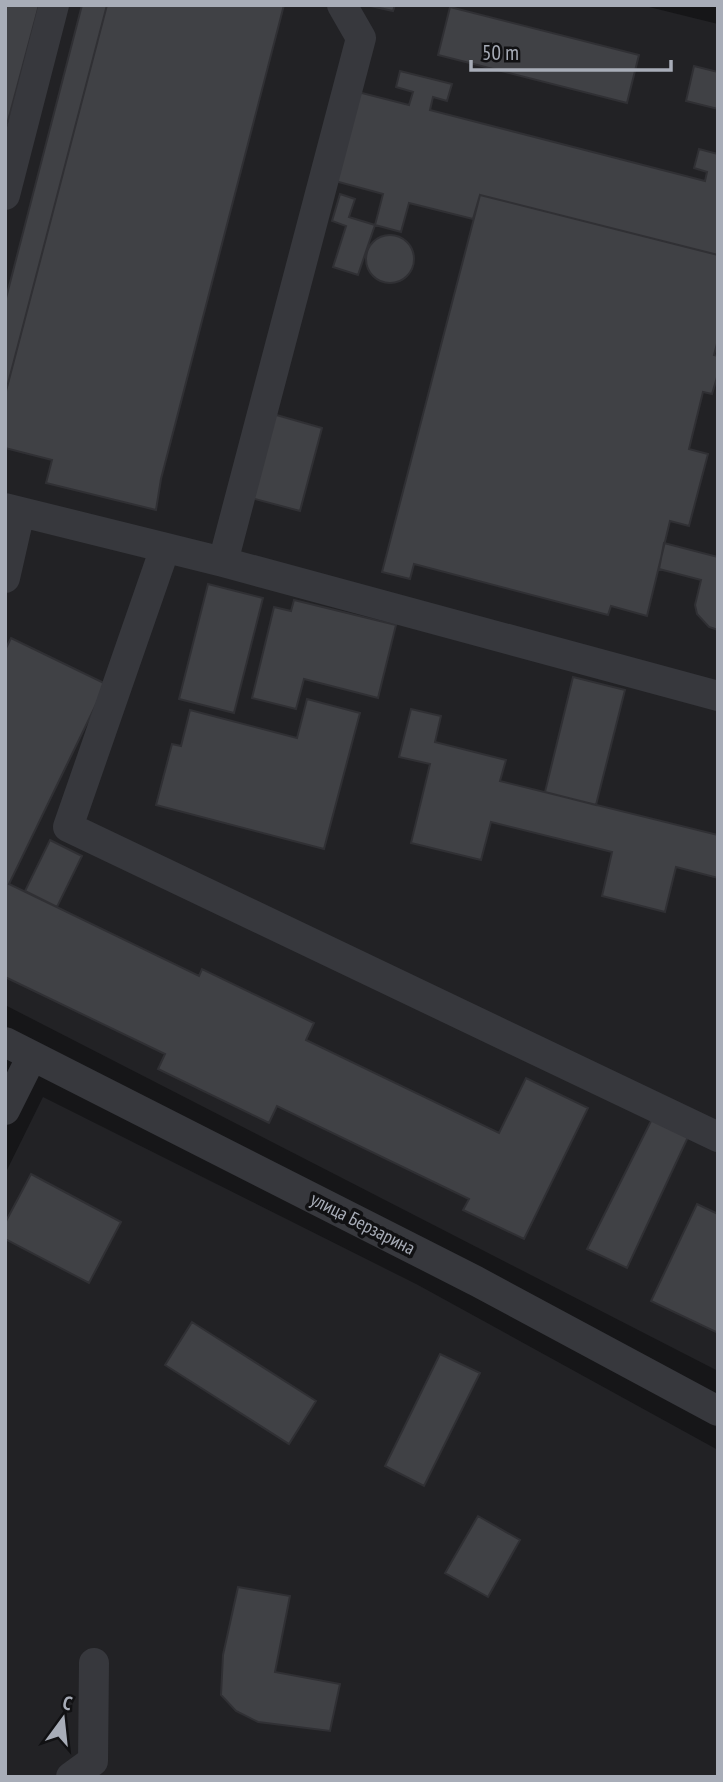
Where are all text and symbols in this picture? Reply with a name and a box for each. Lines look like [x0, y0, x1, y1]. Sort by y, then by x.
scale bar [471, 28, 670, 72]
text: 50 m [482, 39, 519, 66]
street label: улица Берзарина [307, 1186, 419, 1260]
north arrow [28, 1684, 98, 1754]
text: С [60, 1690, 75, 1715]

